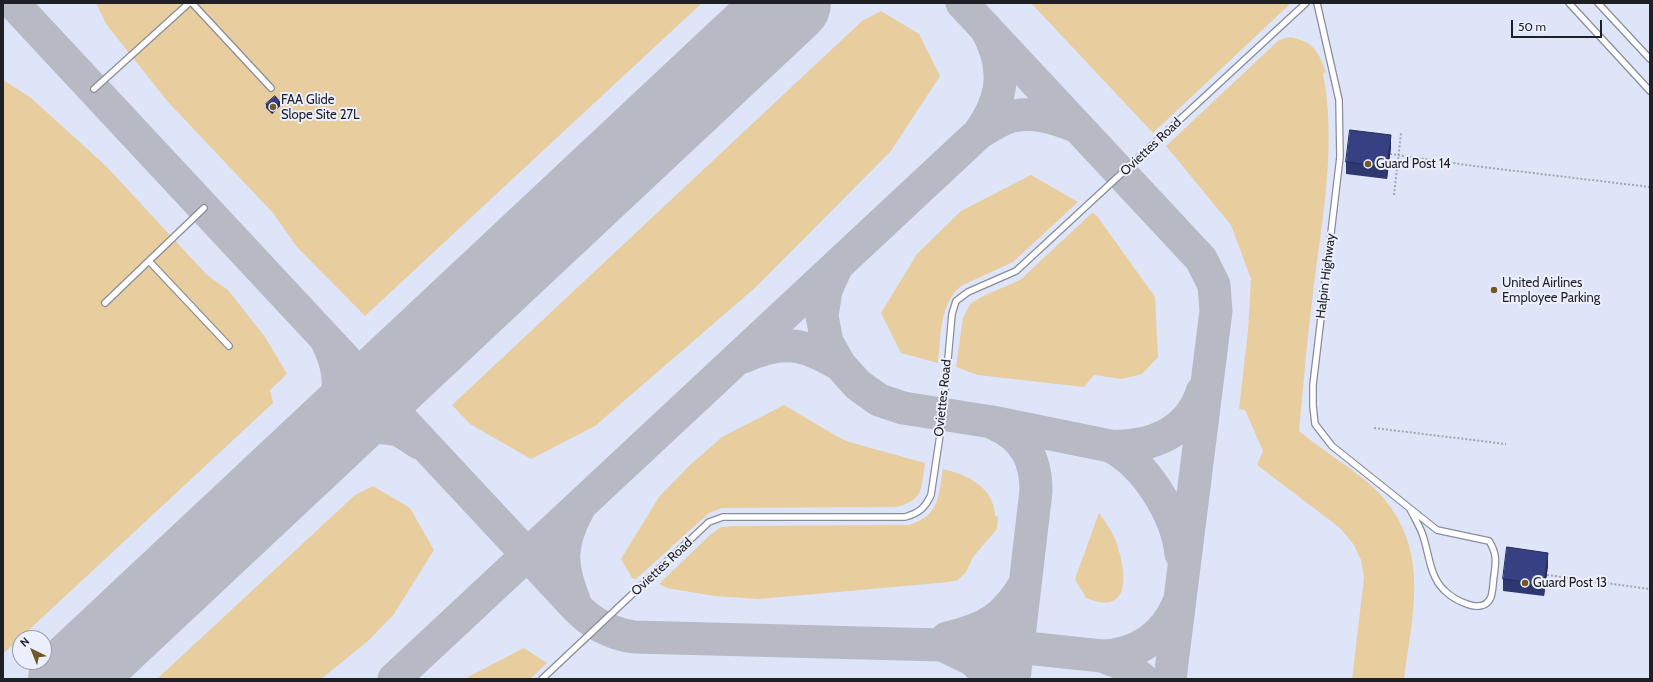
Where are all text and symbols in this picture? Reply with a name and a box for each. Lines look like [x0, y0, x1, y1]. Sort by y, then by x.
scale bar [1513, 12, 1604, 38]
text: 50 m [1518, 19, 1546, 34]
place label: FAA Glide Slope Site 27L [281, 92, 360, 123]
marker: FAA Glide Slope Site 27L [268, 102, 278, 112]
street label: Oviettes Road [1117, 115, 1185, 179]
place label: Guard Post 14 [1376, 156, 1451, 172]
marker: Guard Post 14 [1363, 159, 1373, 169]
street label: Halpin Highway [1313, 233, 1339, 319]
place label: United Airlines Employee Parking [1502, 275, 1600, 306]
marker: United Airlines Employee Parking [1489, 285, 1499, 295]
street label: Oviettes Road [931, 359, 955, 437]
street label: Oviettes Road [628, 535, 696, 599]
place label: Guard Post 13 [1533, 575, 1607, 591]
marker: Guard Post 13 [1520, 578, 1530, 588]
north arrow [12, 630, 52, 670]
text: N [17, 634, 32, 650]

